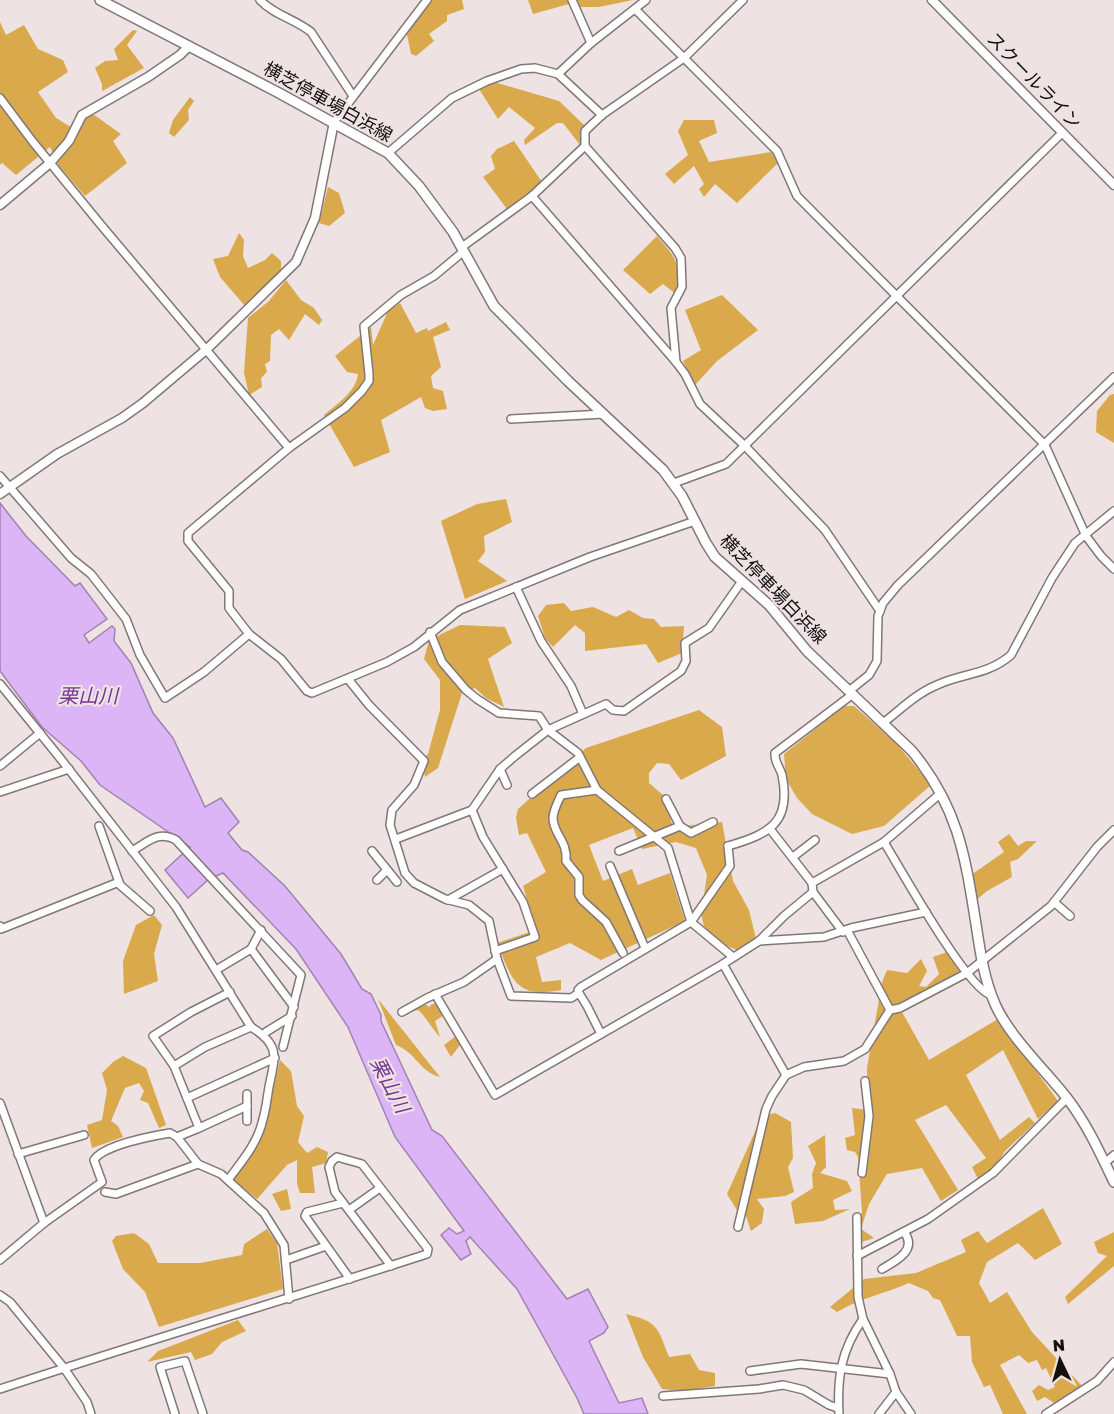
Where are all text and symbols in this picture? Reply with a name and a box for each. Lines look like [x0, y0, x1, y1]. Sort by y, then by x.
street label: スクールライン [983, 27, 1086, 133]
street label: 横芝停車場白浜線 [260, 57, 397, 146]
street label: 横芝停車場白浜線 [716, 529, 832, 648]
water label: 栗山川 [58, 683, 120, 707]
water label: 栗山川 [366, 1052, 417, 1118]
north arrow [1030, 1330, 1090, 1390]
text: N [1052, 1335, 1066, 1356]

